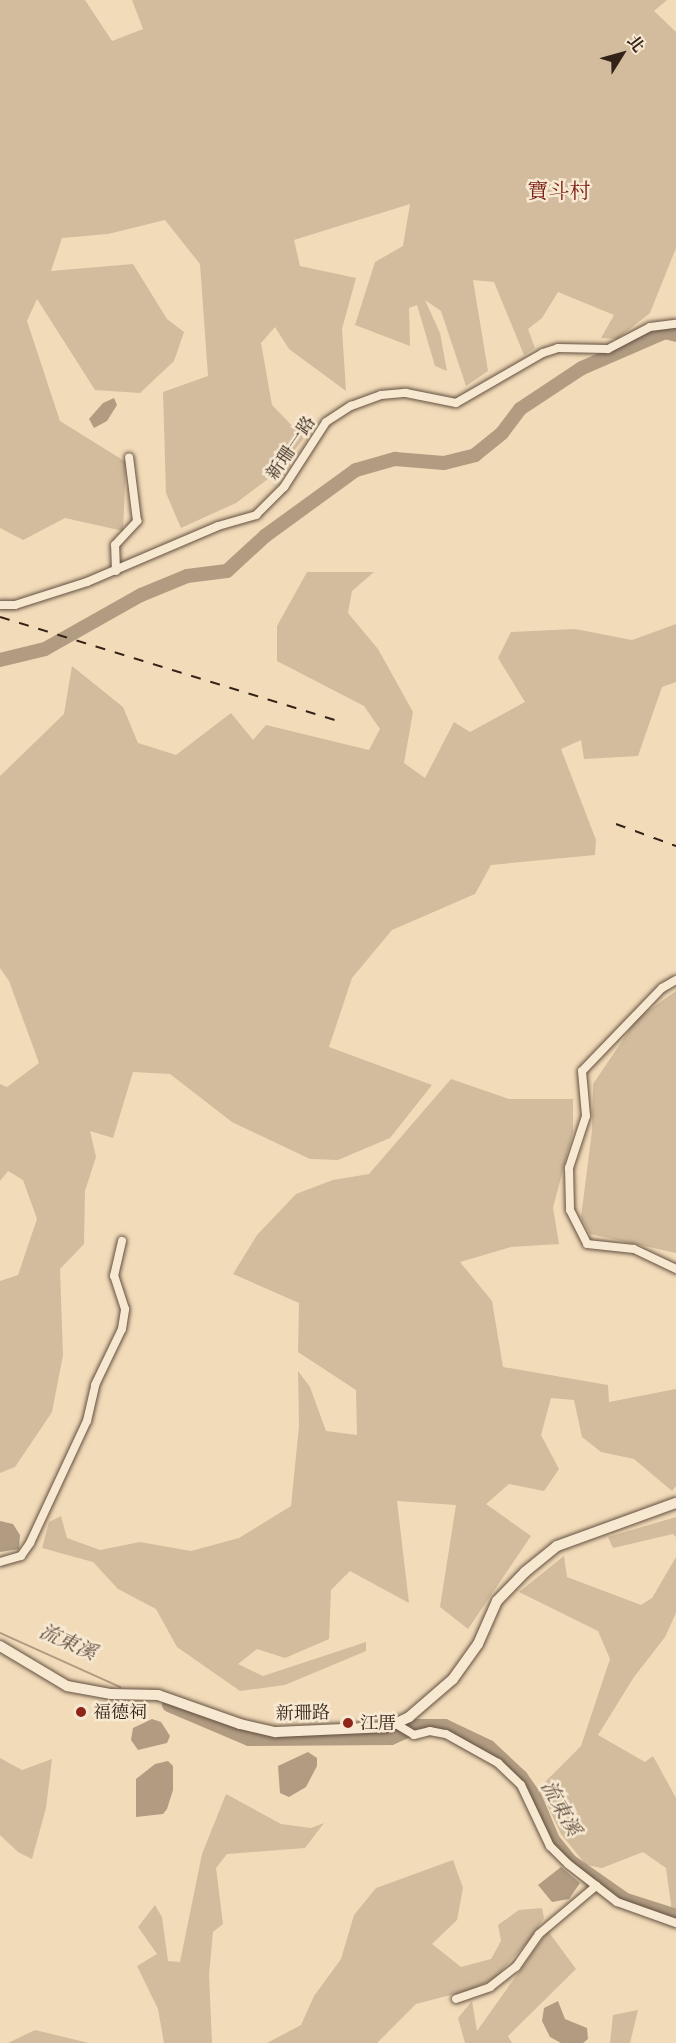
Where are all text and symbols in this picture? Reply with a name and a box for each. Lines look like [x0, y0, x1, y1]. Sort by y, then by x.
north arrow [592, 24, 652, 84]
text: 北 [624, 31, 649, 56]
district label: 寶斗村 [528, 178, 590, 204]
street label: 新珊一路 [262, 412, 320, 484]
water label: 流東溪 [36, 1619, 100, 1665]
place label: 福德祠 [93, 1701, 147, 1723]
street label: 新珊路 [276, 1702, 330, 1724]
marker: 福德祠 [74, 1705, 88, 1719]
place label: 江厝 [360, 1712, 396, 1734]
marker: 江厝 [341, 1716, 355, 1730]
water label: 流東溪 [536, 1776, 586, 1840]

